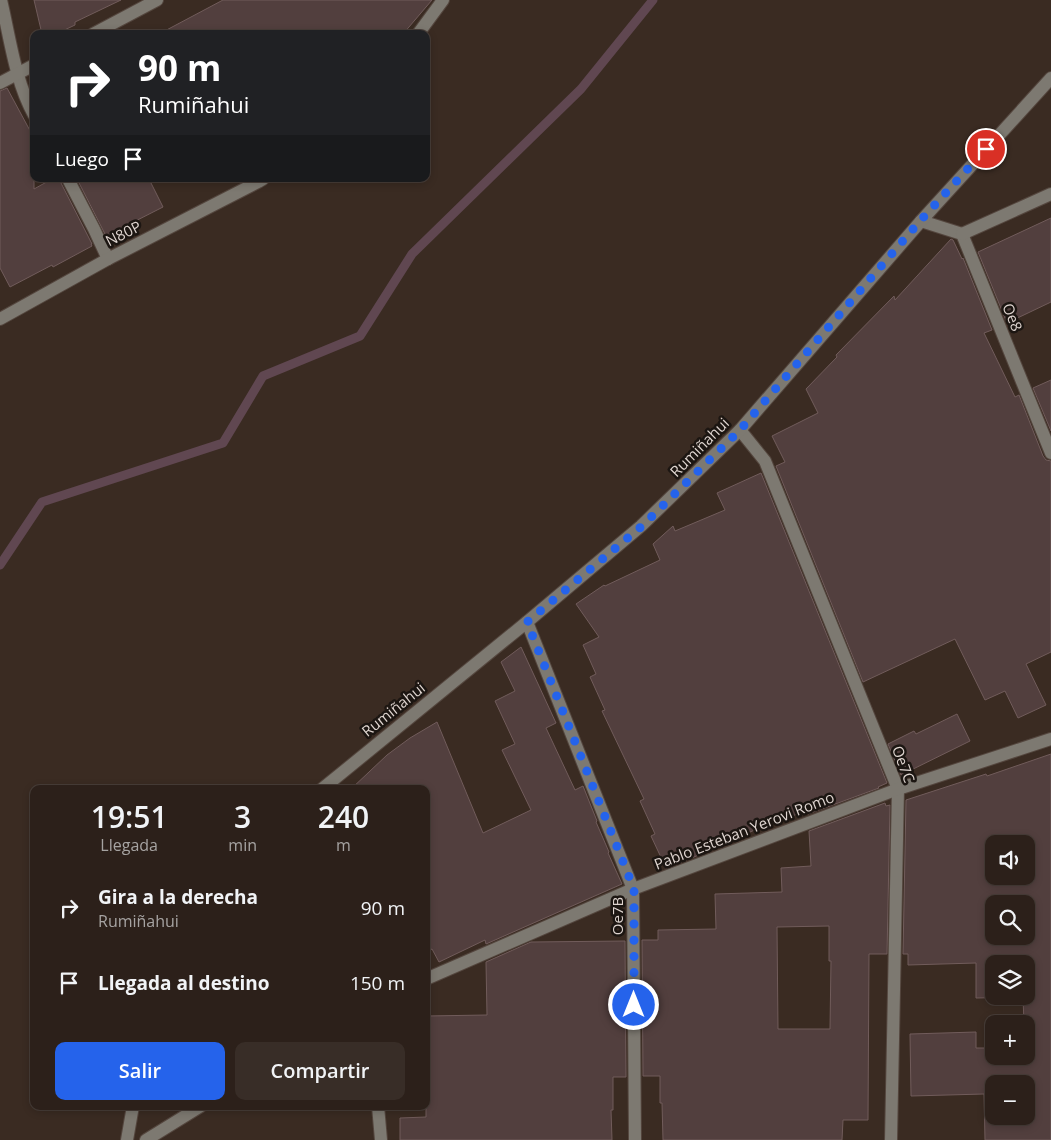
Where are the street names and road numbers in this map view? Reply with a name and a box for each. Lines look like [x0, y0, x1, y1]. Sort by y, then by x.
street label: N80P [102, 216, 144, 250]
street label: Oe8 [998, 300, 1028, 334]
street label: Rumiñahui [665, 413, 733, 481]
street label: Rumiñahui [357, 677, 429, 741]
street label: Oe7C [888, 743, 920, 785]
street label: Pablo Esteban Yerovi Romo [651, 786, 837, 874]
street label: Oe7B [607, 897, 627, 935]

